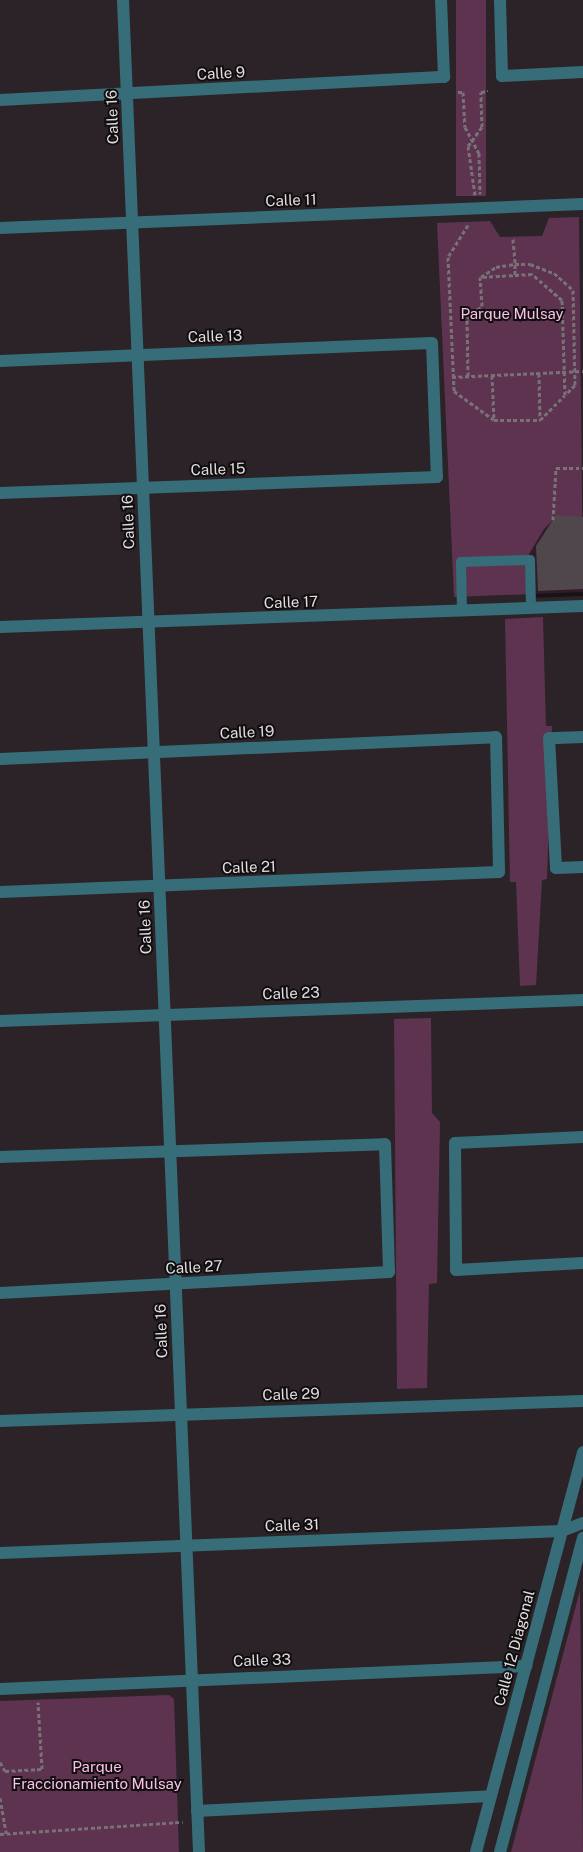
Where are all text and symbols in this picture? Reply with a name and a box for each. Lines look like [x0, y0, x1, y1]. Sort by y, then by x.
street label: Calle 9 [196, 63, 246, 83]
street label: Calle 16 [102, 89, 122, 145]
street label: Calle 11 [265, 190, 317, 210]
park label: Parque Mulsay [460, 305, 564, 323]
street label: Calle 13 [187, 326, 243, 346]
street label: Calle 15 [190, 459, 246, 479]
street label: Calle 16 [118, 494, 138, 550]
street label: Calle 17 [264, 592, 318, 612]
street label: Calle 19 [219, 722, 275, 742]
street label: Calle 21 [222, 857, 276, 877]
street label: Calle 16 [135, 899, 155, 955]
street label: Calle 23 [262, 983, 320, 1003]
street label: Calle 27 [165, 1257, 223, 1277]
street label: Calle 16 [151, 1303, 171, 1359]
street label: Calle 29 [262, 1384, 320, 1404]
street label: Calle 31 [264, 1515, 320, 1535]
street label: Calle 12 Diagonal [490, 1588, 538, 1708]
street label: Calle 33 [233, 1650, 291, 1670]
park label: Parque Fraccionamiento Mulsay [12, 1757, 182, 1792]

